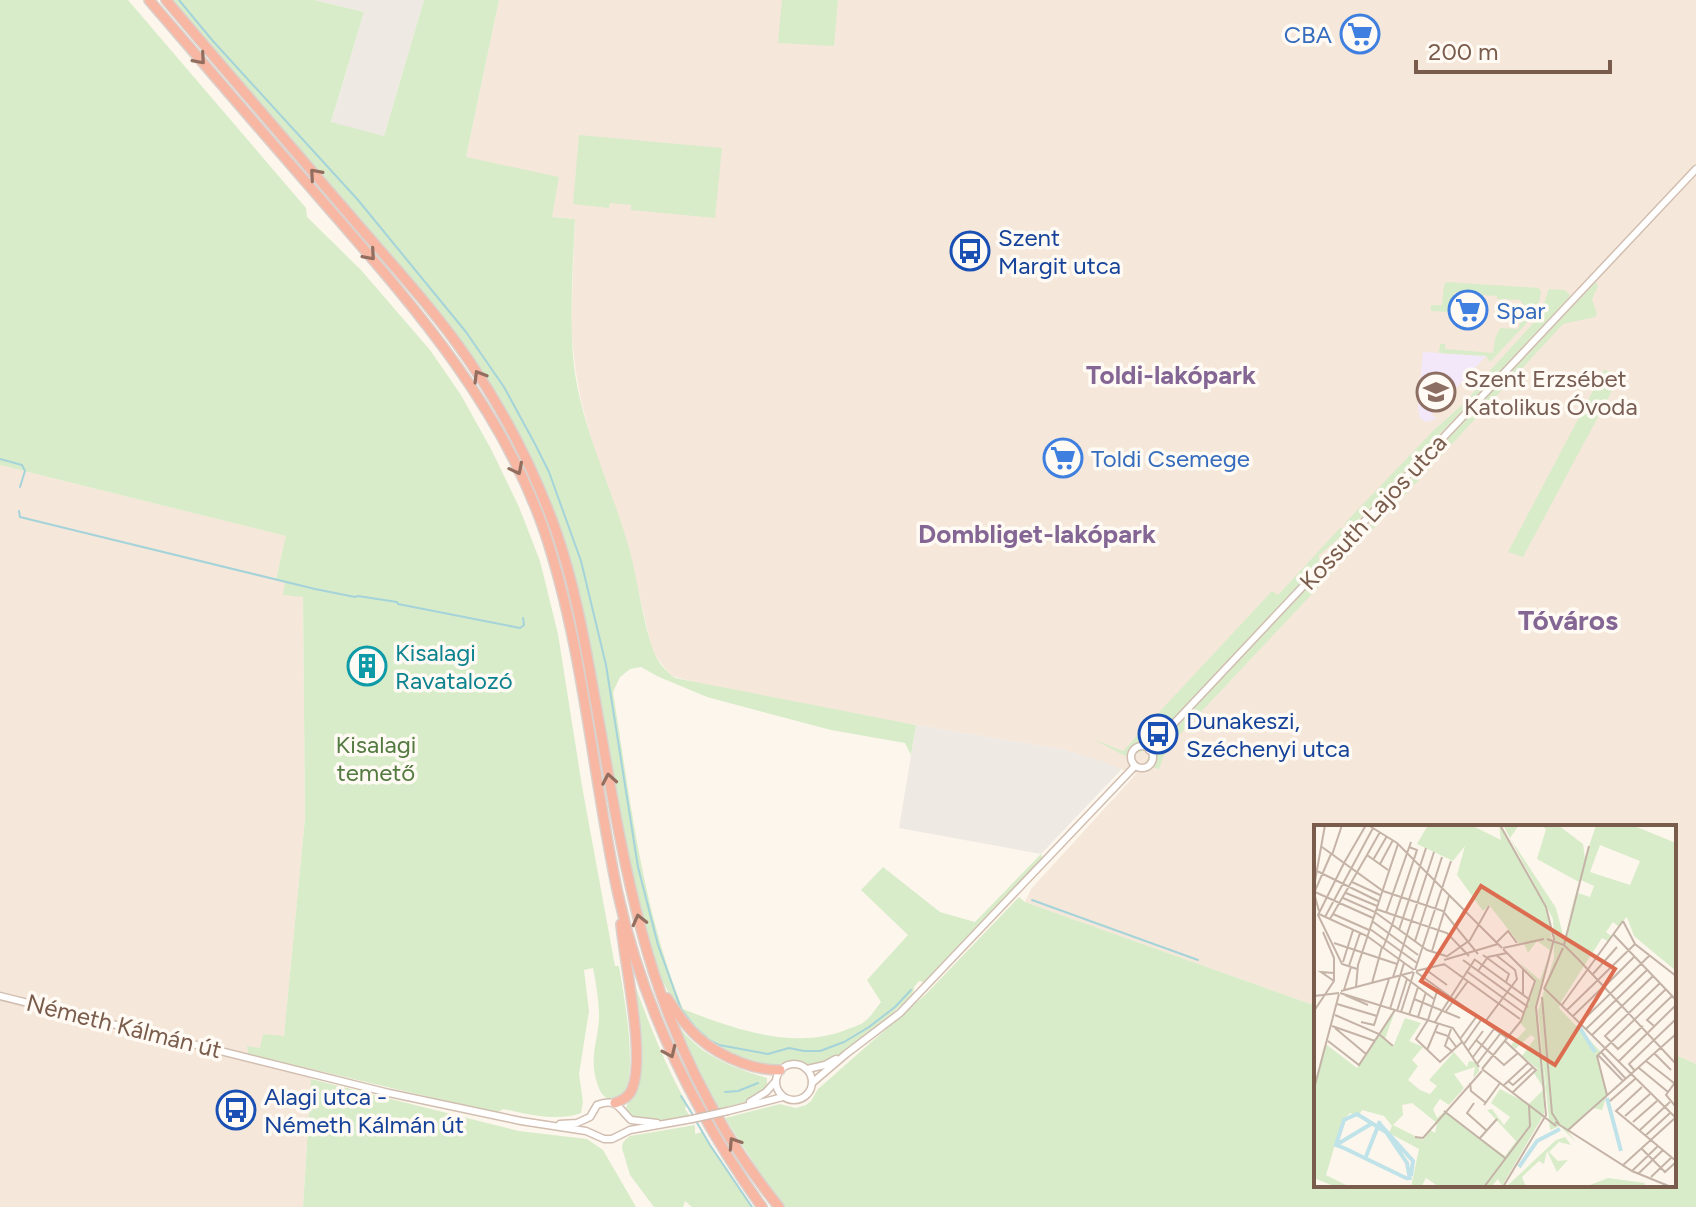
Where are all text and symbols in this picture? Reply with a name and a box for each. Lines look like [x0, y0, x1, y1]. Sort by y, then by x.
supermarket icon: CBA [1339, 13, 1381, 55]
place label: CBA [1284, 20, 1333, 49]
scale bar [1416, 24, 1610, 74]
text: 200 m [1428, 37, 1499, 66]
one-way arrow [190, 50, 205, 65]
one-way arrow [310, 169, 325, 184]
place label: Szent Margit utca [998, 223, 1121, 280]
bus stop icon: Szent Margit utca [949, 230, 991, 272]
one-way arrow [361, 246, 375, 261]
supermarket icon: Spar [1447, 289, 1489, 331]
place label: Spar [1496, 296, 1545, 325]
district label: Toldi-lakópark [1086, 359, 1256, 391]
place label: Szent Erzsébet Katolikus Óvoda [1464, 364, 1638, 421]
one-way arrow [473, 370, 489, 385]
school or university icon: Szent Erzsébet Katolikus Óvoda [1415, 371, 1457, 413]
street label: Kossuth Lajos utca [1293, 428, 1453, 596]
supermarket icon: Toldi Csemege [1042, 437, 1084, 479]
place label: Toldi Csemege [1091, 444, 1250, 473]
one-way arrow [508, 460, 523, 475]
district label: Dombliget-lakópark [918, 518, 1156, 550]
district label: Tóváros [1518, 603, 1618, 637]
place label: Kisalagi Ravatalozó [395, 638, 513, 695]
building icon: Kisalagi Ravatalozó [346, 645, 388, 687]
place label: Dunakeszi, Széchenyi utca [1186, 706, 1350, 763]
bus stop icon: Dunakeszi, Széchenyi utca [1137, 713, 1179, 755]
park label: Kisalagi temető [336, 730, 416, 787]
one-way arrow [602, 772, 619, 786]
inset map [1314, 825, 1676, 1187]
one-way arrow [631, 914, 648, 928]
street label: Németh Kálmán út [23, 988, 225, 1064]
one-way arrow [661, 1043, 677, 1058]
place label: Alagi utca - Németh Kálmán út [264, 1082, 464, 1139]
bus stop icon: Alagi utca - Németh Kálmán út [215, 1089, 257, 1131]
one-way arrow [729, 1137, 744, 1152]

